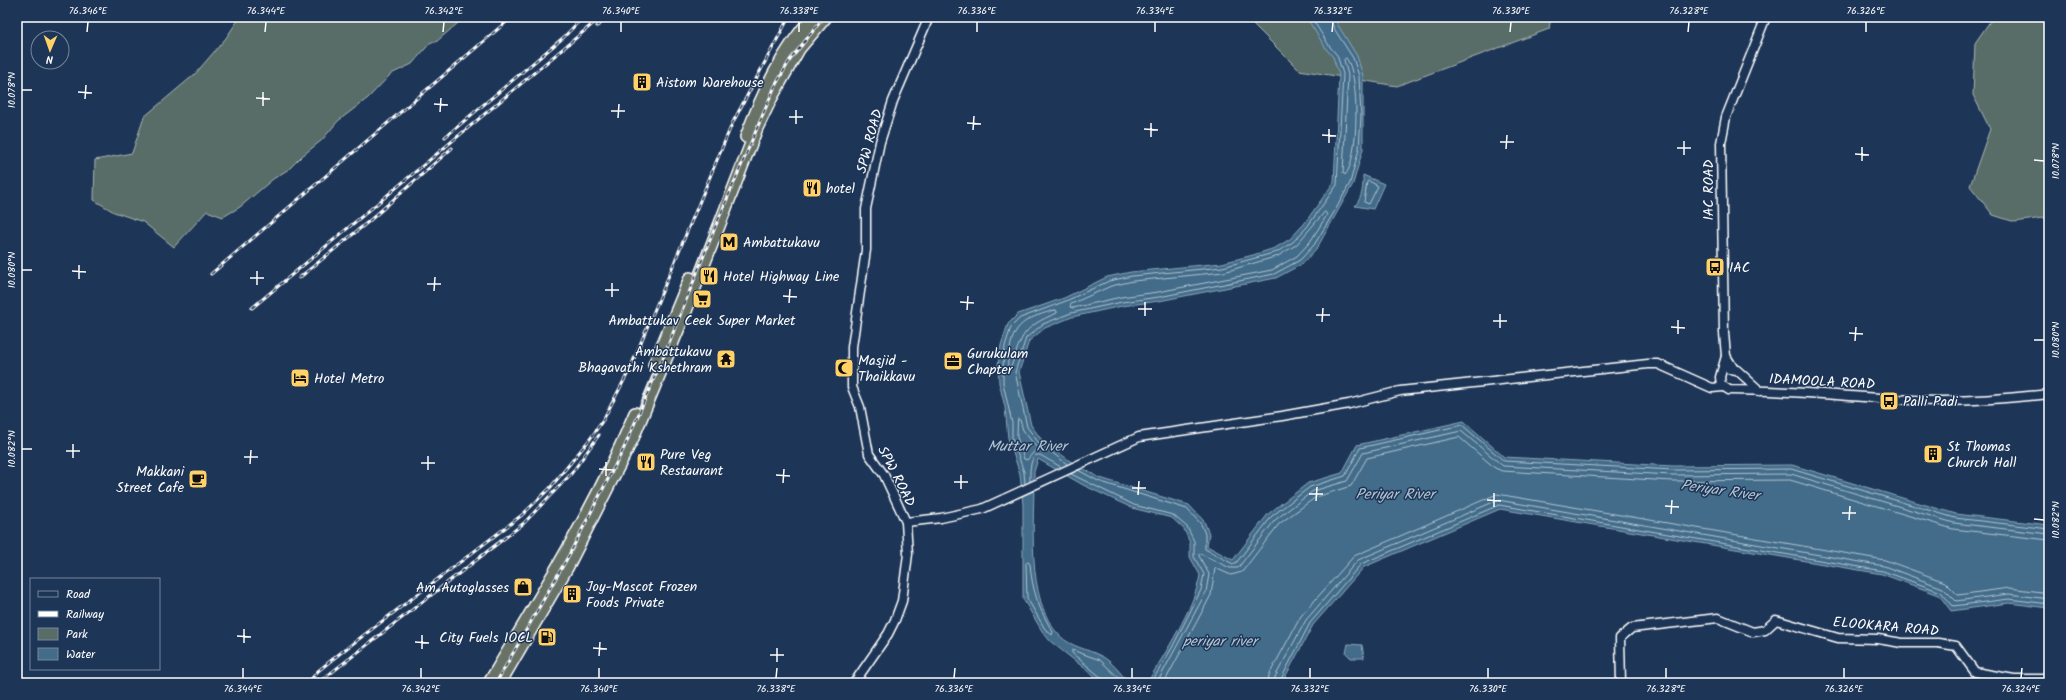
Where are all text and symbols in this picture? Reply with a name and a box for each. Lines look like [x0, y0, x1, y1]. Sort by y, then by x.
text: 76.346°E [69, 3, 108, 19]
text: 76.344°E [247, 3, 286, 19]
text: 76.342°E [425, 3, 465, 19]
text: 76.340°E [602, 3, 641, 19]
text: 76.338°E [779, 3, 820, 19]
text: 76.336°E [958, 3, 998, 19]
text: 76.334°E [1136, 3, 1176, 19]
text: 76.332°E [1313, 3, 1354, 19]
text: 76.330°E [1492, 3, 1531, 19]
text: 76.328°E [1669, 3, 1710, 19]
text: 76.326°E [1847, 3, 1887, 19]
north arrow [30, 30, 70, 70]
text: N [46, 50, 53, 68]
building icon: Aistom Warehouse [631, 71, 653, 93]
text: 10.078°N [4, 72, 20, 108]
place label: Aistom Warehouse [656, 72, 764, 94]
street label: SPW ROAD [851, 107, 889, 176]
text: 10.078°N [2048, 143, 2064, 179]
street label: IAC ROAD [1698, 159, 1720, 221]
restaurant icon: hotel [801, 177, 823, 199]
place label: hotel [826, 178, 856, 200]
metro station icon: Ambattukavu [718, 231, 740, 253]
place label: Ambattukavu [743, 232, 820, 254]
text: 10.080°N [4, 251, 20, 288]
bus stop icon: IAC [1704, 256, 1726, 278]
place label: IAC [1729, 257, 1750, 279]
restaurant icon: Hotel Highway Line [698, 265, 720, 287]
place label: Hotel Highway Line [723, 266, 840, 288]
supermarket icon: Ambattukav Ceek Super Market [691, 288, 713, 310]
place label: Ambattukav Ceek Super Market [609, 310, 796, 332]
text: 10.080°N [2048, 321, 2064, 358]
place label: Ambattukavu Bhagavathi Kshethram [578, 341, 712, 379]
place label: Gurukulam Chapter [967, 343, 1028, 381]
temple icon: Ambattukavu Bhagavathi Kshethram [715, 348, 737, 370]
place label: Masjid - Thaikkavu [858, 350, 915, 388]
office icon: Gurukulam Chapter [942, 350, 964, 372]
mosque icon: Masjid - Thaikkavu [833, 357, 855, 379]
hotel icon: Hotel Metro [289, 367, 311, 389]
place label: Hotel Metro [314, 368, 384, 390]
street label: IDAMOOLA ROAD [1768, 368, 1876, 396]
bus stop icon: Palli Padi [1878, 390, 1900, 412]
place label: Palli Padi [1903, 391, 1958, 413]
text: 10.082°N [4, 430, 20, 468]
water label: Muttar River [987, 435, 1070, 459]
place label: St Thomas Church Hall [1947, 436, 2017, 474]
street label: SPW ROAD [871, 442, 921, 511]
building icon: St Thomas Church Hall [1922, 443, 1944, 465]
place label: Pure Veg Restaurant [660, 444, 724, 482]
restaurant icon: Pure Veg Restaurant [635, 451, 657, 473]
place label: Makkani Street Cafe [116, 461, 185, 499]
cafe icon: Makkani Street Cafe [187, 468, 209, 490]
water label: Periyar River [1679, 474, 1764, 509]
water label: Periyar River [1356, 483, 1437, 507]
text: 10.082°N [2048, 501, 2064, 539]
shop icon: Am Autoglasses [512, 576, 534, 598]
place label: Joy-Mascot Frozen Foods Private [586, 576, 697, 614]
place label: Am Autoglasses [416, 577, 509, 599]
legend [30, 578, 160, 670]
building icon: Joy-Mascot Frozen Foods Private [561, 583, 583, 605]
text: Road [66, 585, 91, 604]
text: Railway [66, 605, 104, 624]
street label: ELOOKARA ROAD [1832, 611, 1940, 643]
text: Park [66, 625, 88, 644]
fuel station icon: City Fuels IOCL [536, 626, 558, 648]
place label: City Fuels IOCL [439, 627, 533, 649]
water label: periyar river [1181, 630, 1260, 654]
text: Water [66, 645, 96, 664]
text: 76.344°E [224, 681, 263, 697]
text: 76.342°E [402, 681, 442, 697]
text: 76.340°E [580, 681, 619, 697]
text: 76.338°E [756, 681, 797, 697]
text: 76.336°E [935, 681, 975, 697]
text: 76.334°E [1113, 681, 1153, 697]
text: 76.332°E [1290, 681, 1331, 697]
text: 76.330°E [1469, 681, 1508, 697]
text: 76.328°E [1646, 681, 1687, 697]
text: 76.326°E [1825, 681, 1865, 697]
text: 76.324°E [2002, 681, 2042, 697]

